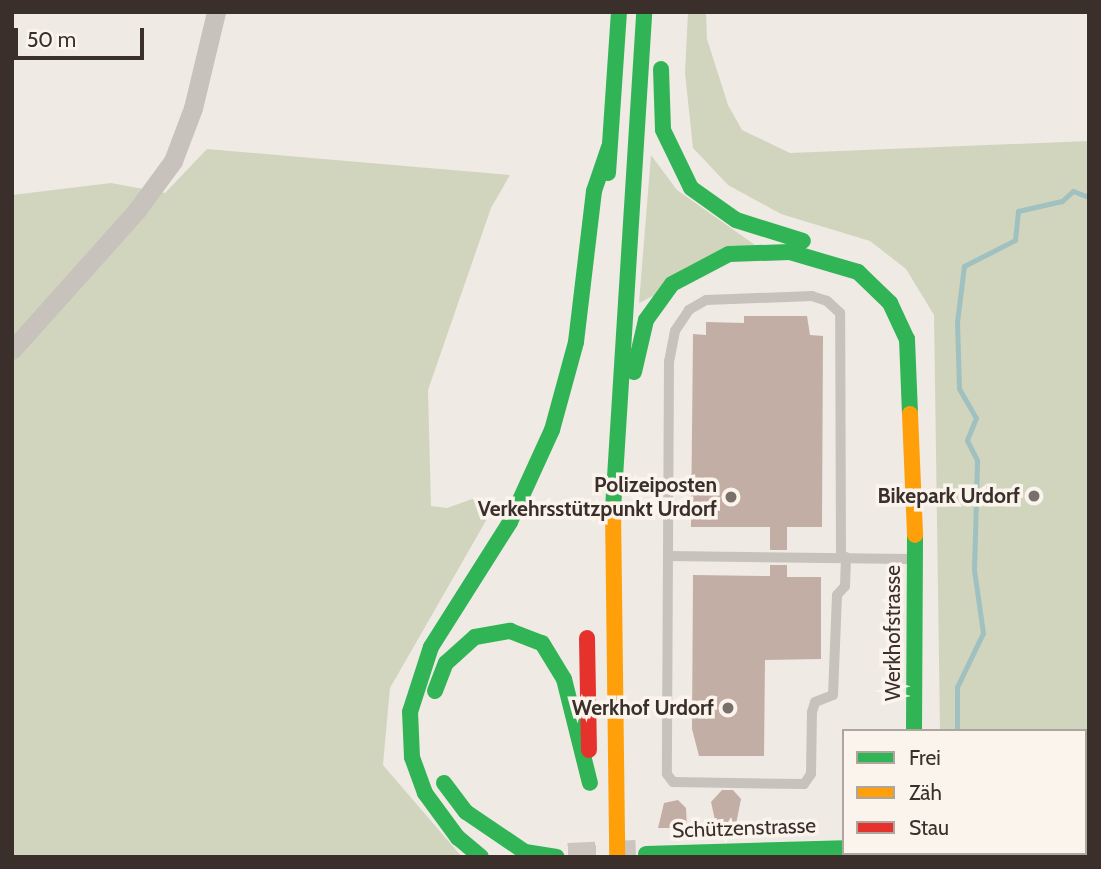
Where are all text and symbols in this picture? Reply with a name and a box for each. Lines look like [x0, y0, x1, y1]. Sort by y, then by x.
scale bar [18, 14, 147, 58]
text: 50 m [27, 27, 76, 52]
place label: Polizeiposten Verkehrsstützpunkt Urdorf [478, 472, 717, 522]
place label: Bikepark Urdorf [878, 483, 1020, 509]
marker: Bikepark Urdorf [1026, 488, 1042, 504]
marker: Polizeiposten Verkehrsstützpunkt Urdorf [723, 489, 739, 505]
street label: Werkhofstrasse [880, 565, 906, 701]
place label: Werkhof Urdorf [572, 695, 714, 721]
marker: Werkhof Urdorf [720, 700, 736, 716]
legend [842, 729, 1087, 855]
text: Frei [909, 745, 941, 770]
text: Zäh [909, 780, 942, 805]
street label: Schützenstrasse [672, 813, 816, 843]
text: Stau [909, 815, 949, 840]

